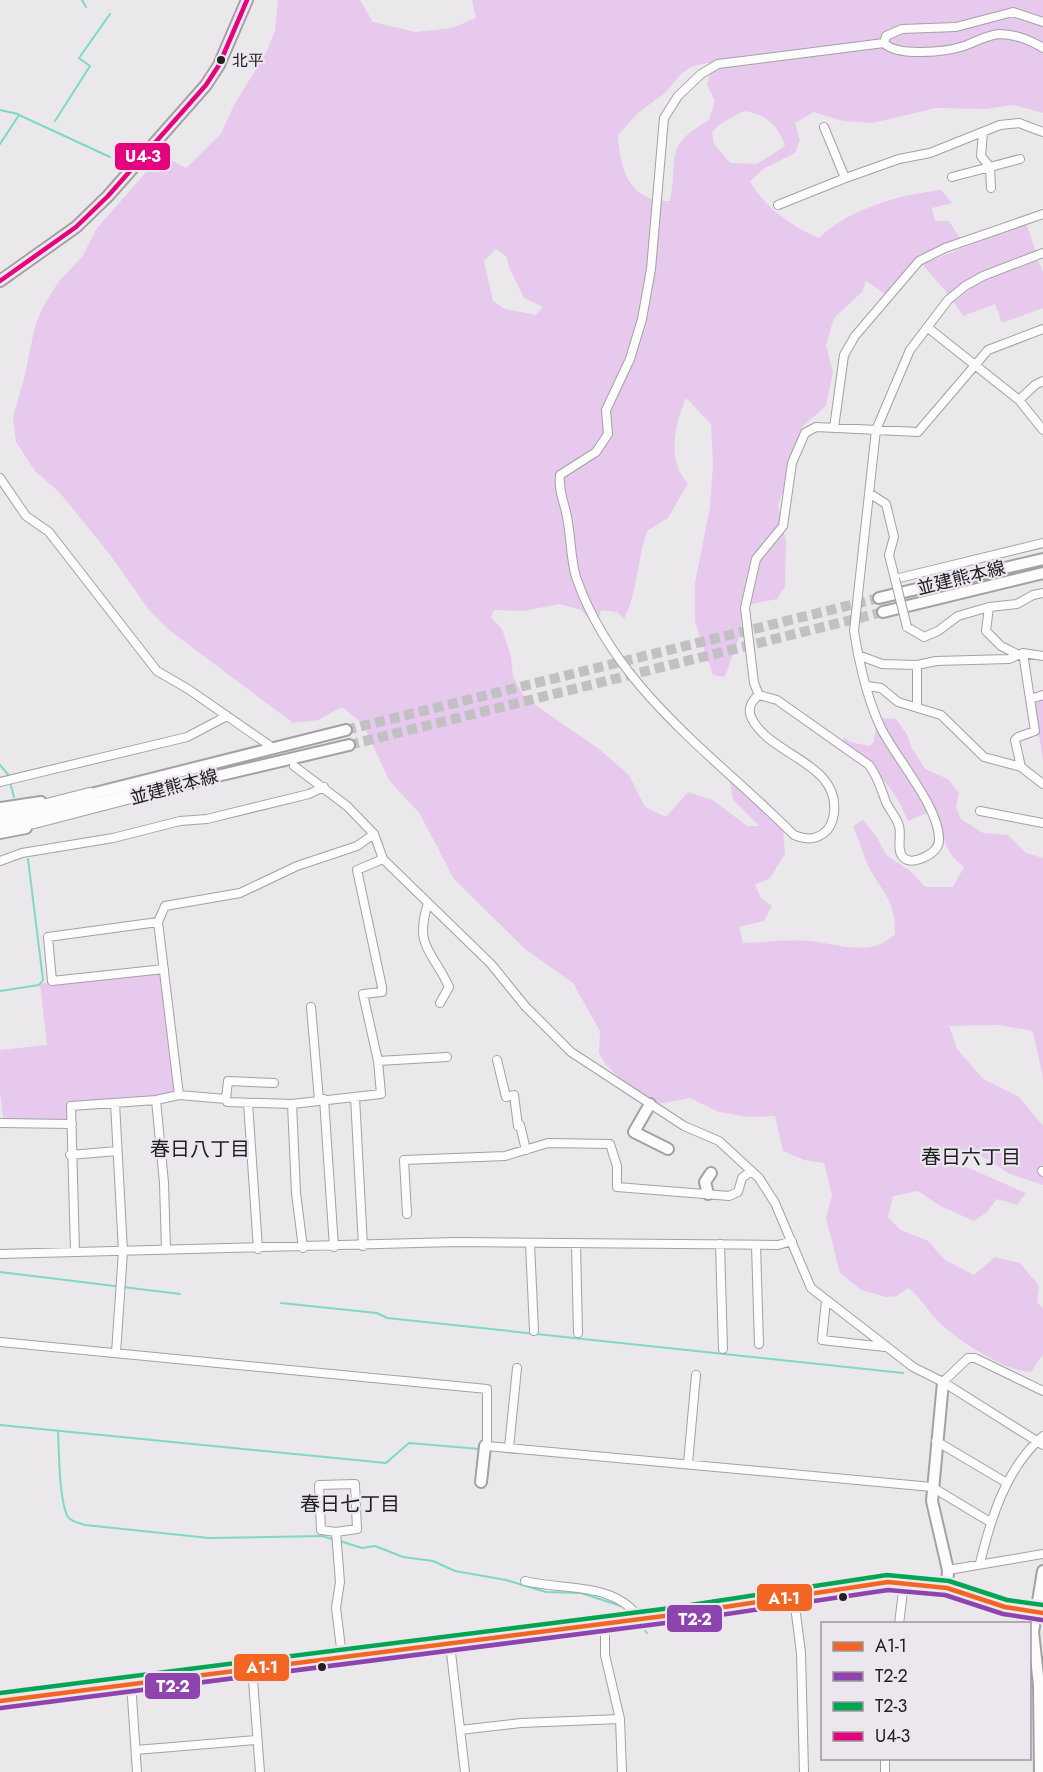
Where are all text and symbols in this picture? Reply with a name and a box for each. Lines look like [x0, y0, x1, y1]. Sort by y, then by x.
place label: 北平 [232, 49, 264, 72]
marker: 北平 [215, 54, 227, 66]
line badge: U4-3 [114, 142, 171, 171]
text: U4-3 [125, 145, 161, 168]
street label: 並建熊本線 [914, 554, 1008, 602]
street label: 並建熊本線 [127, 763, 221, 811]
district label: 春日八丁目 [150, 1135, 250, 1164]
district label: 春日六丁目 [921, 1143, 1021, 1172]
district label: 春日七丁目 [300, 1490, 400, 1519]
line badge: A1-1 [756, 1583, 813, 1612]
text: A1-1 [767, 1587, 800, 1610]
unlabelled marker [837, 1591, 849, 1603]
line badge: T2-2 [666, 1604, 723, 1633]
text: T2-2 [678, 1608, 712, 1631]
legend [821, 1622, 1031, 1760]
text: A1-1 [875, 1633, 907, 1659]
line badge: A1-1 [233, 1653, 290, 1682]
text: A1-1 [245, 1656, 278, 1679]
unlabelled marker [316, 1661, 328, 1673]
text: T2-2 [875, 1663, 908, 1689]
line badge: T2-2 [144, 1672, 201, 1700]
text: T2-2 [156, 1675, 190, 1698]
text: T2-3 [875, 1693, 907, 1719]
text: U4-3 [875, 1723, 911, 1749]

